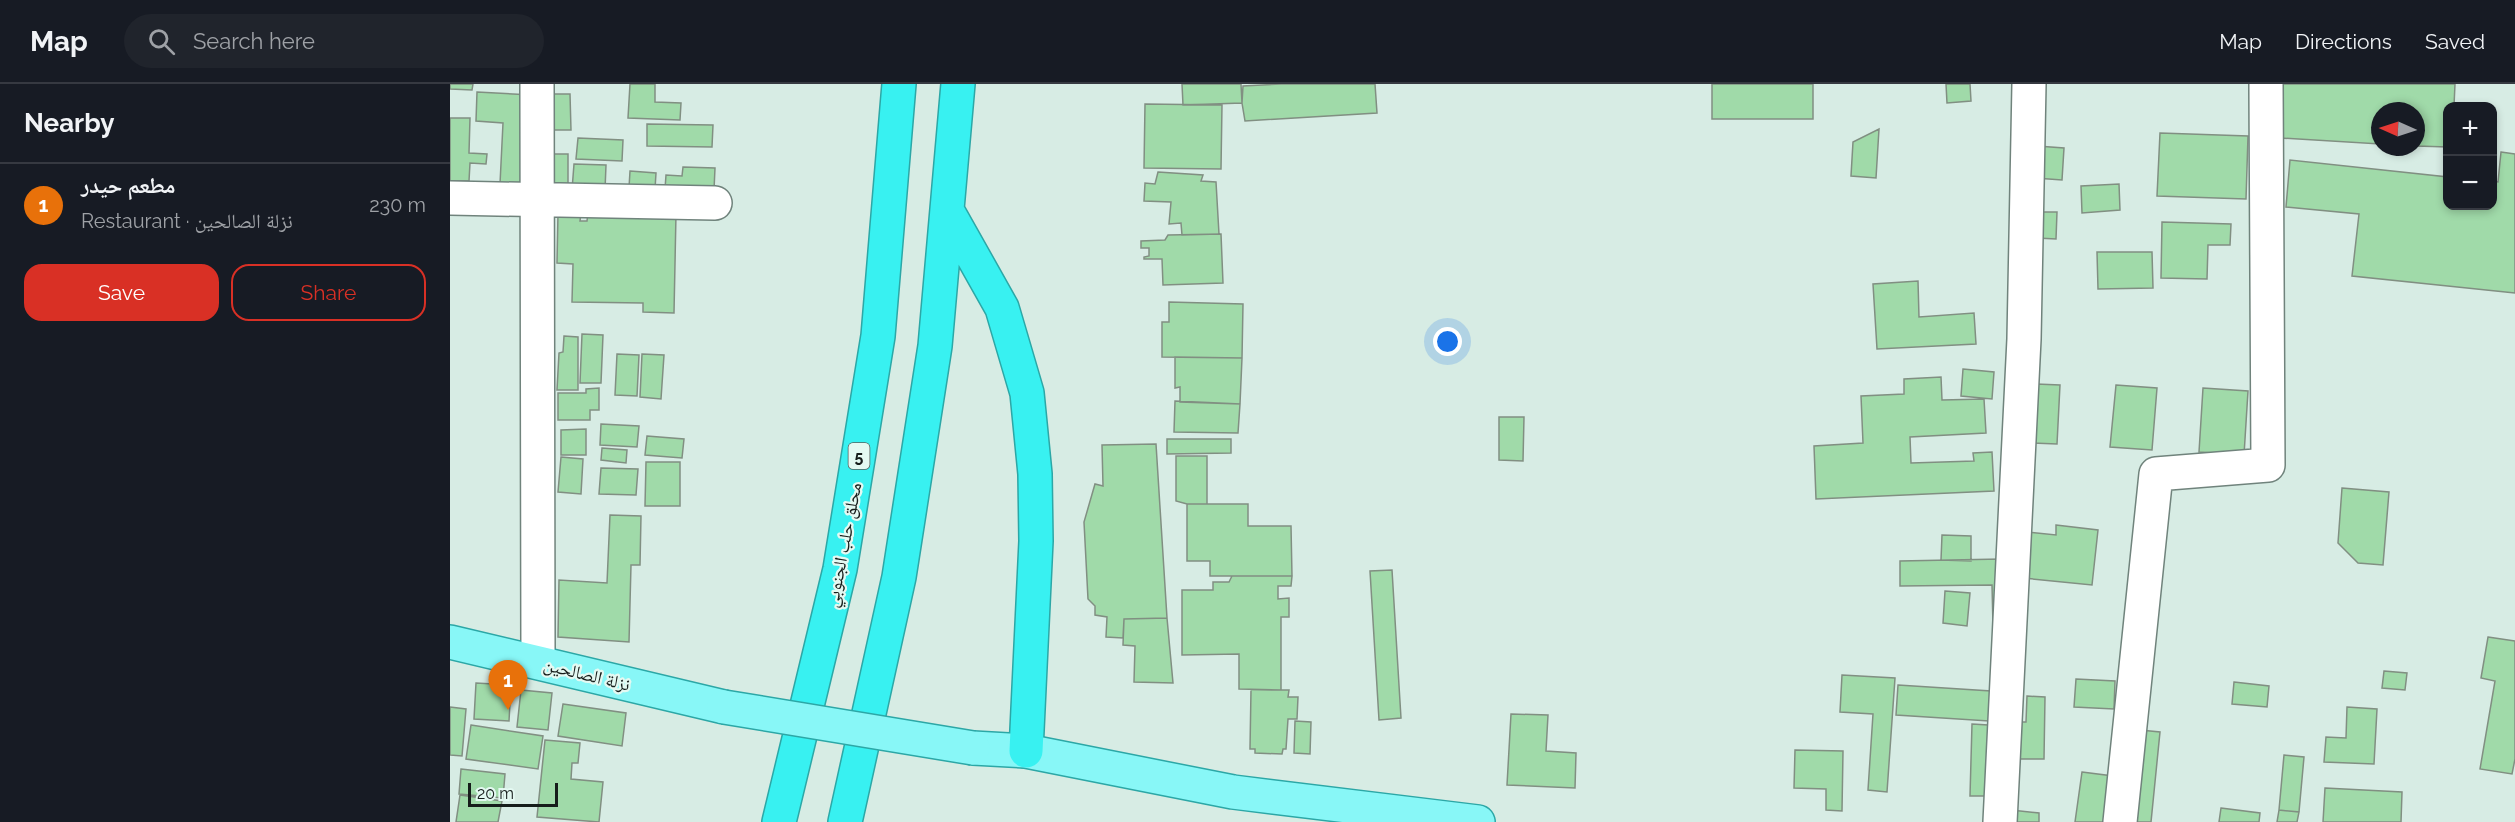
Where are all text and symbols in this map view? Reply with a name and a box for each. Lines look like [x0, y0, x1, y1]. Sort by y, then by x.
search box [124, 14, 544, 68]
text: Map [30, 25, 88, 58]
icon: search [145, 25, 178, 58]
text: Search here [193, 28, 315, 54]
text: Map [2219, 29, 2262, 54]
text: Directions [2295, 29, 2392, 54]
text: Saved [2425, 29, 2485, 54]
north arrow [2371, 102, 2425, 156]
map controls [2443, 102, 2497, 210]
button: + [2443, 102, 2497, 156]
text: Nearby [24, 108, 114, 138]
button: − [2443, 156, 2497, 210]
text: مطعم حيدر [81, 172, 175, 198]
text: 1 [39, 193, 48, 217]
text: 230 m [369, 193, 426, 217]
text: Restaurant · نزلة الصالحين [81, 209, 293, 233]
button: Save [24, 264, 219, 321]
button: Share [231, 264, 426, 321]
your location [1433, 327, 1462, 356]
road number: 5 [848, 443, 870, 469]
street label: محلق حلب الجنوبي [821, 481, 870, 610]
street label: نزلة الصالحين [541, 653, 632, 696]
pin: 1 [488, 660, 528, 710]
scale bar [468, 780, 558, 808]
text: 20 m [477, 784, 514, 803]

